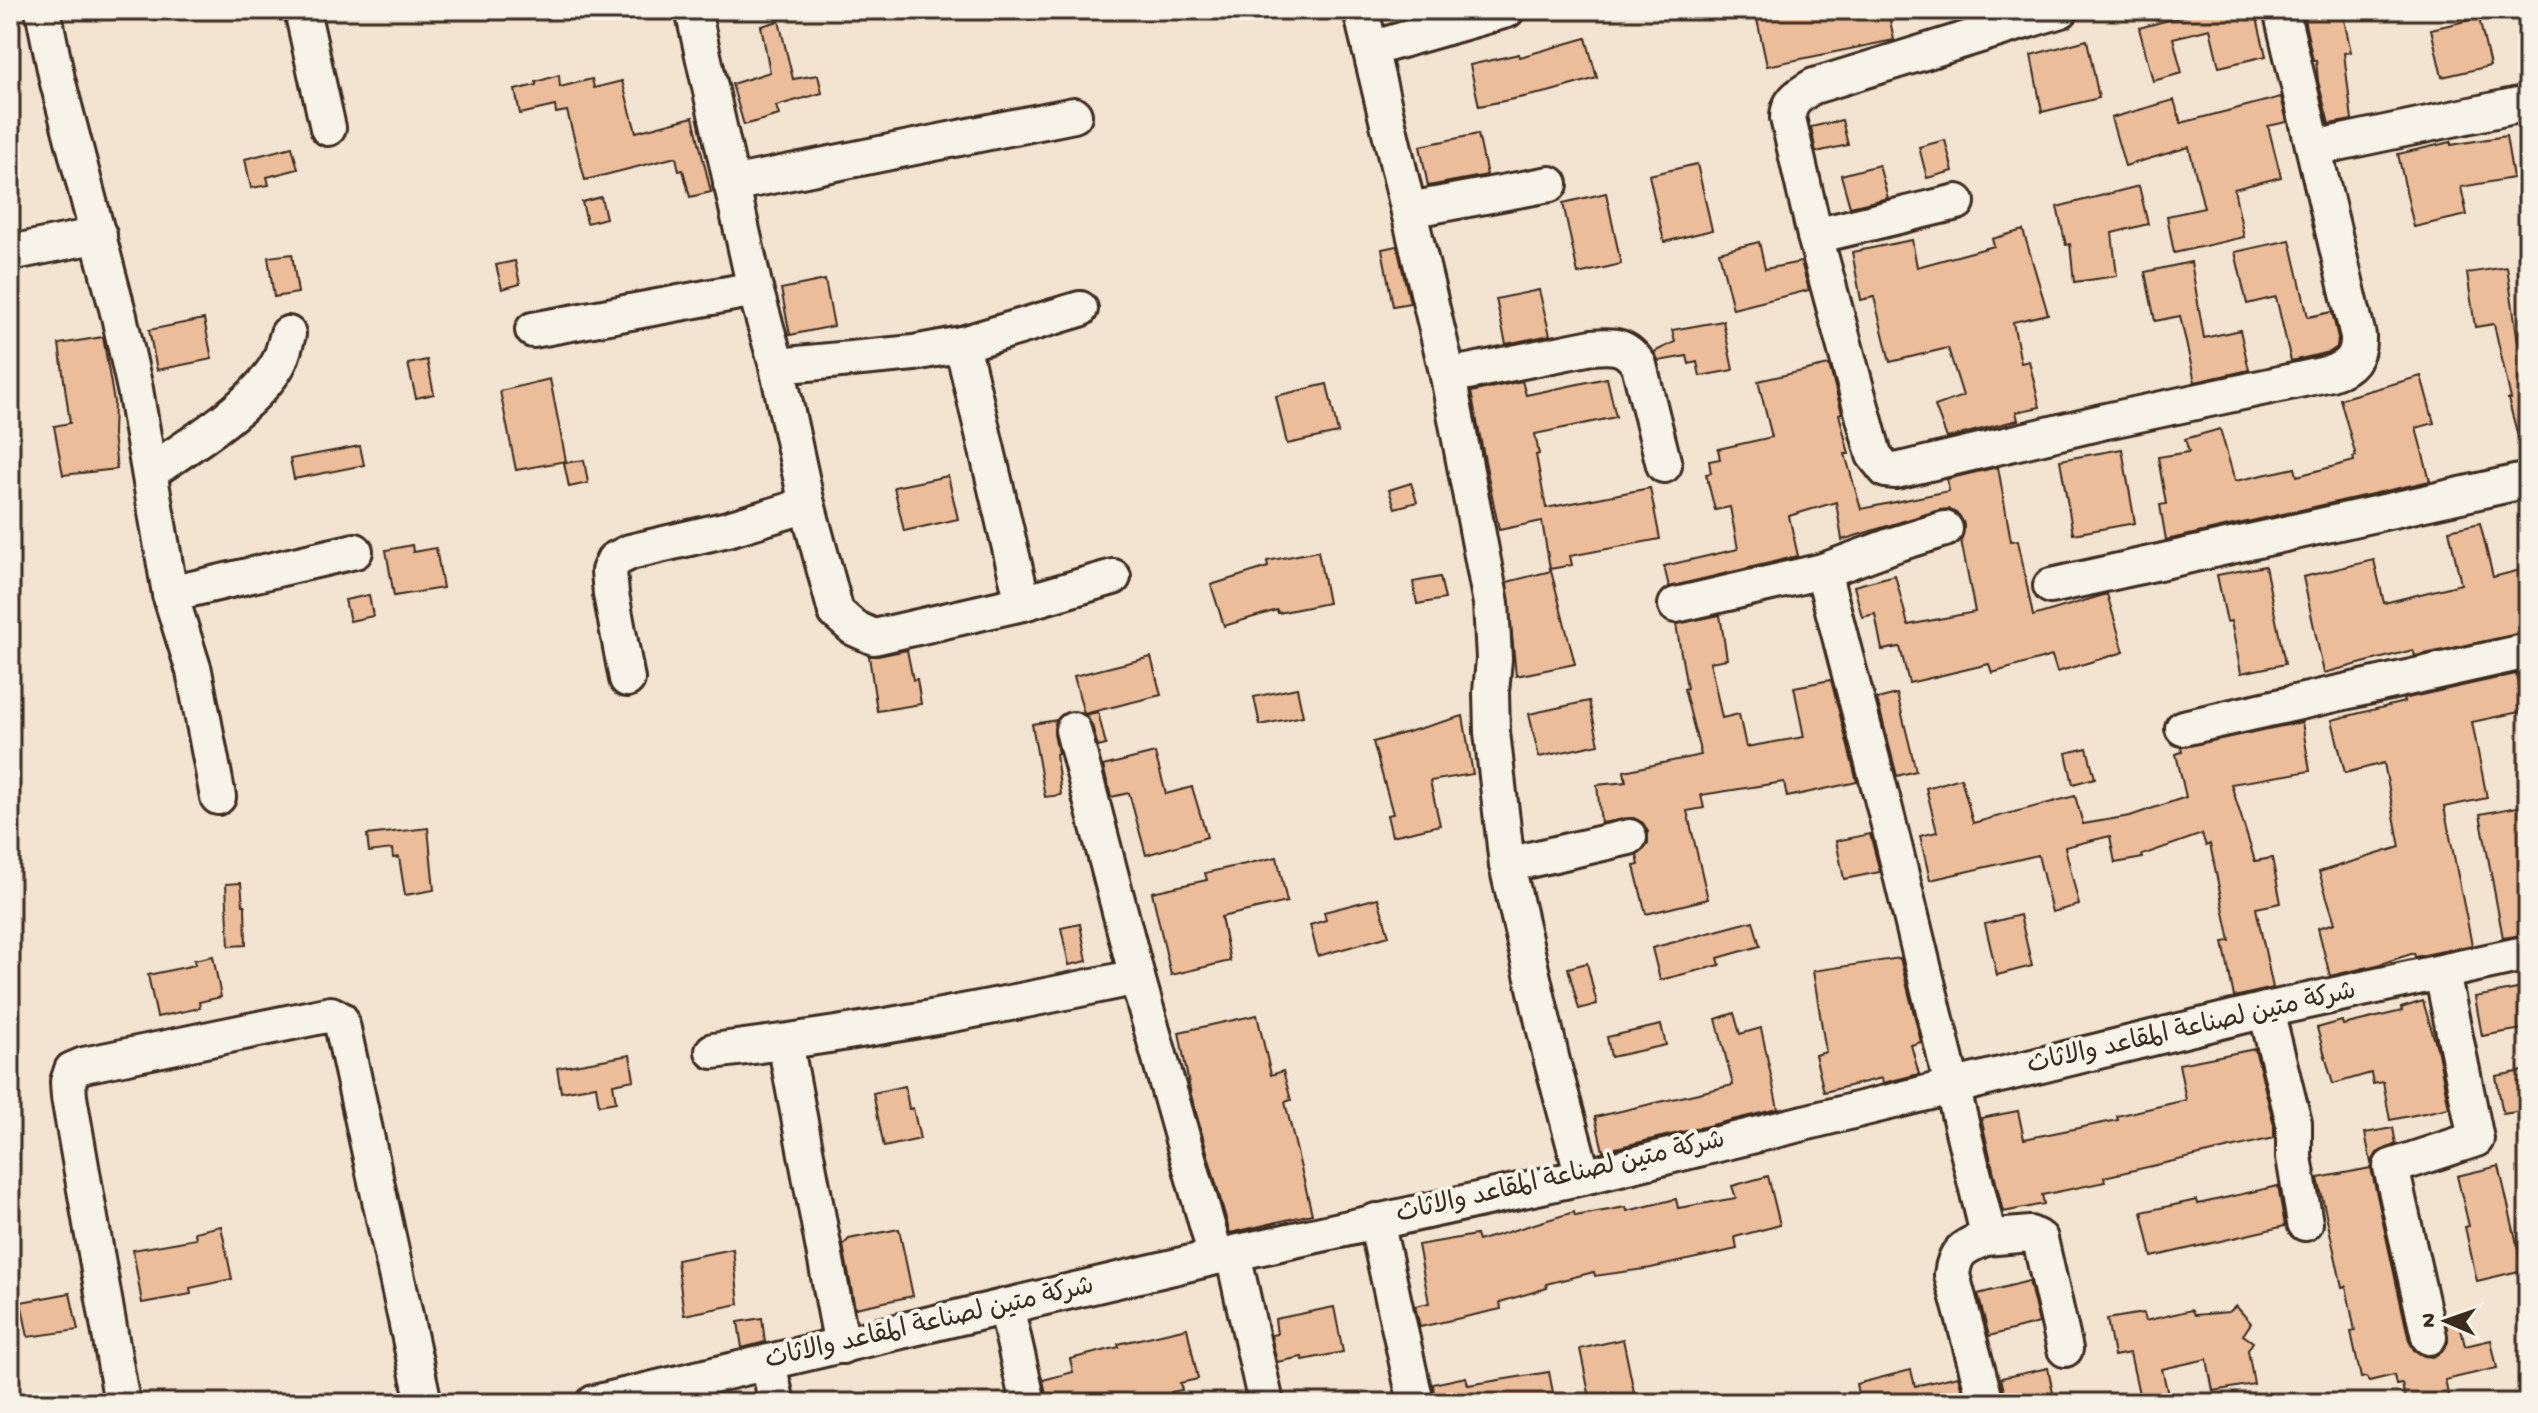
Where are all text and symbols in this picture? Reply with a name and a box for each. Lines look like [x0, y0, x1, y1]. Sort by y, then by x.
street label: شركة متين لصناعة المقاعد والاثاث [2025, 977, 2359, 1083]
street label: شركة متين لصناعة المقاعد والاثاث [1394, 1126, 1728, 1232]
street label: شركة متين لصناعة المقاعد والاثاث [763, 1272, 1097, 1378]
north arrow [2406, 1281, 2486, 1361]
text: N [2417, 1313, 2443, 1328]

